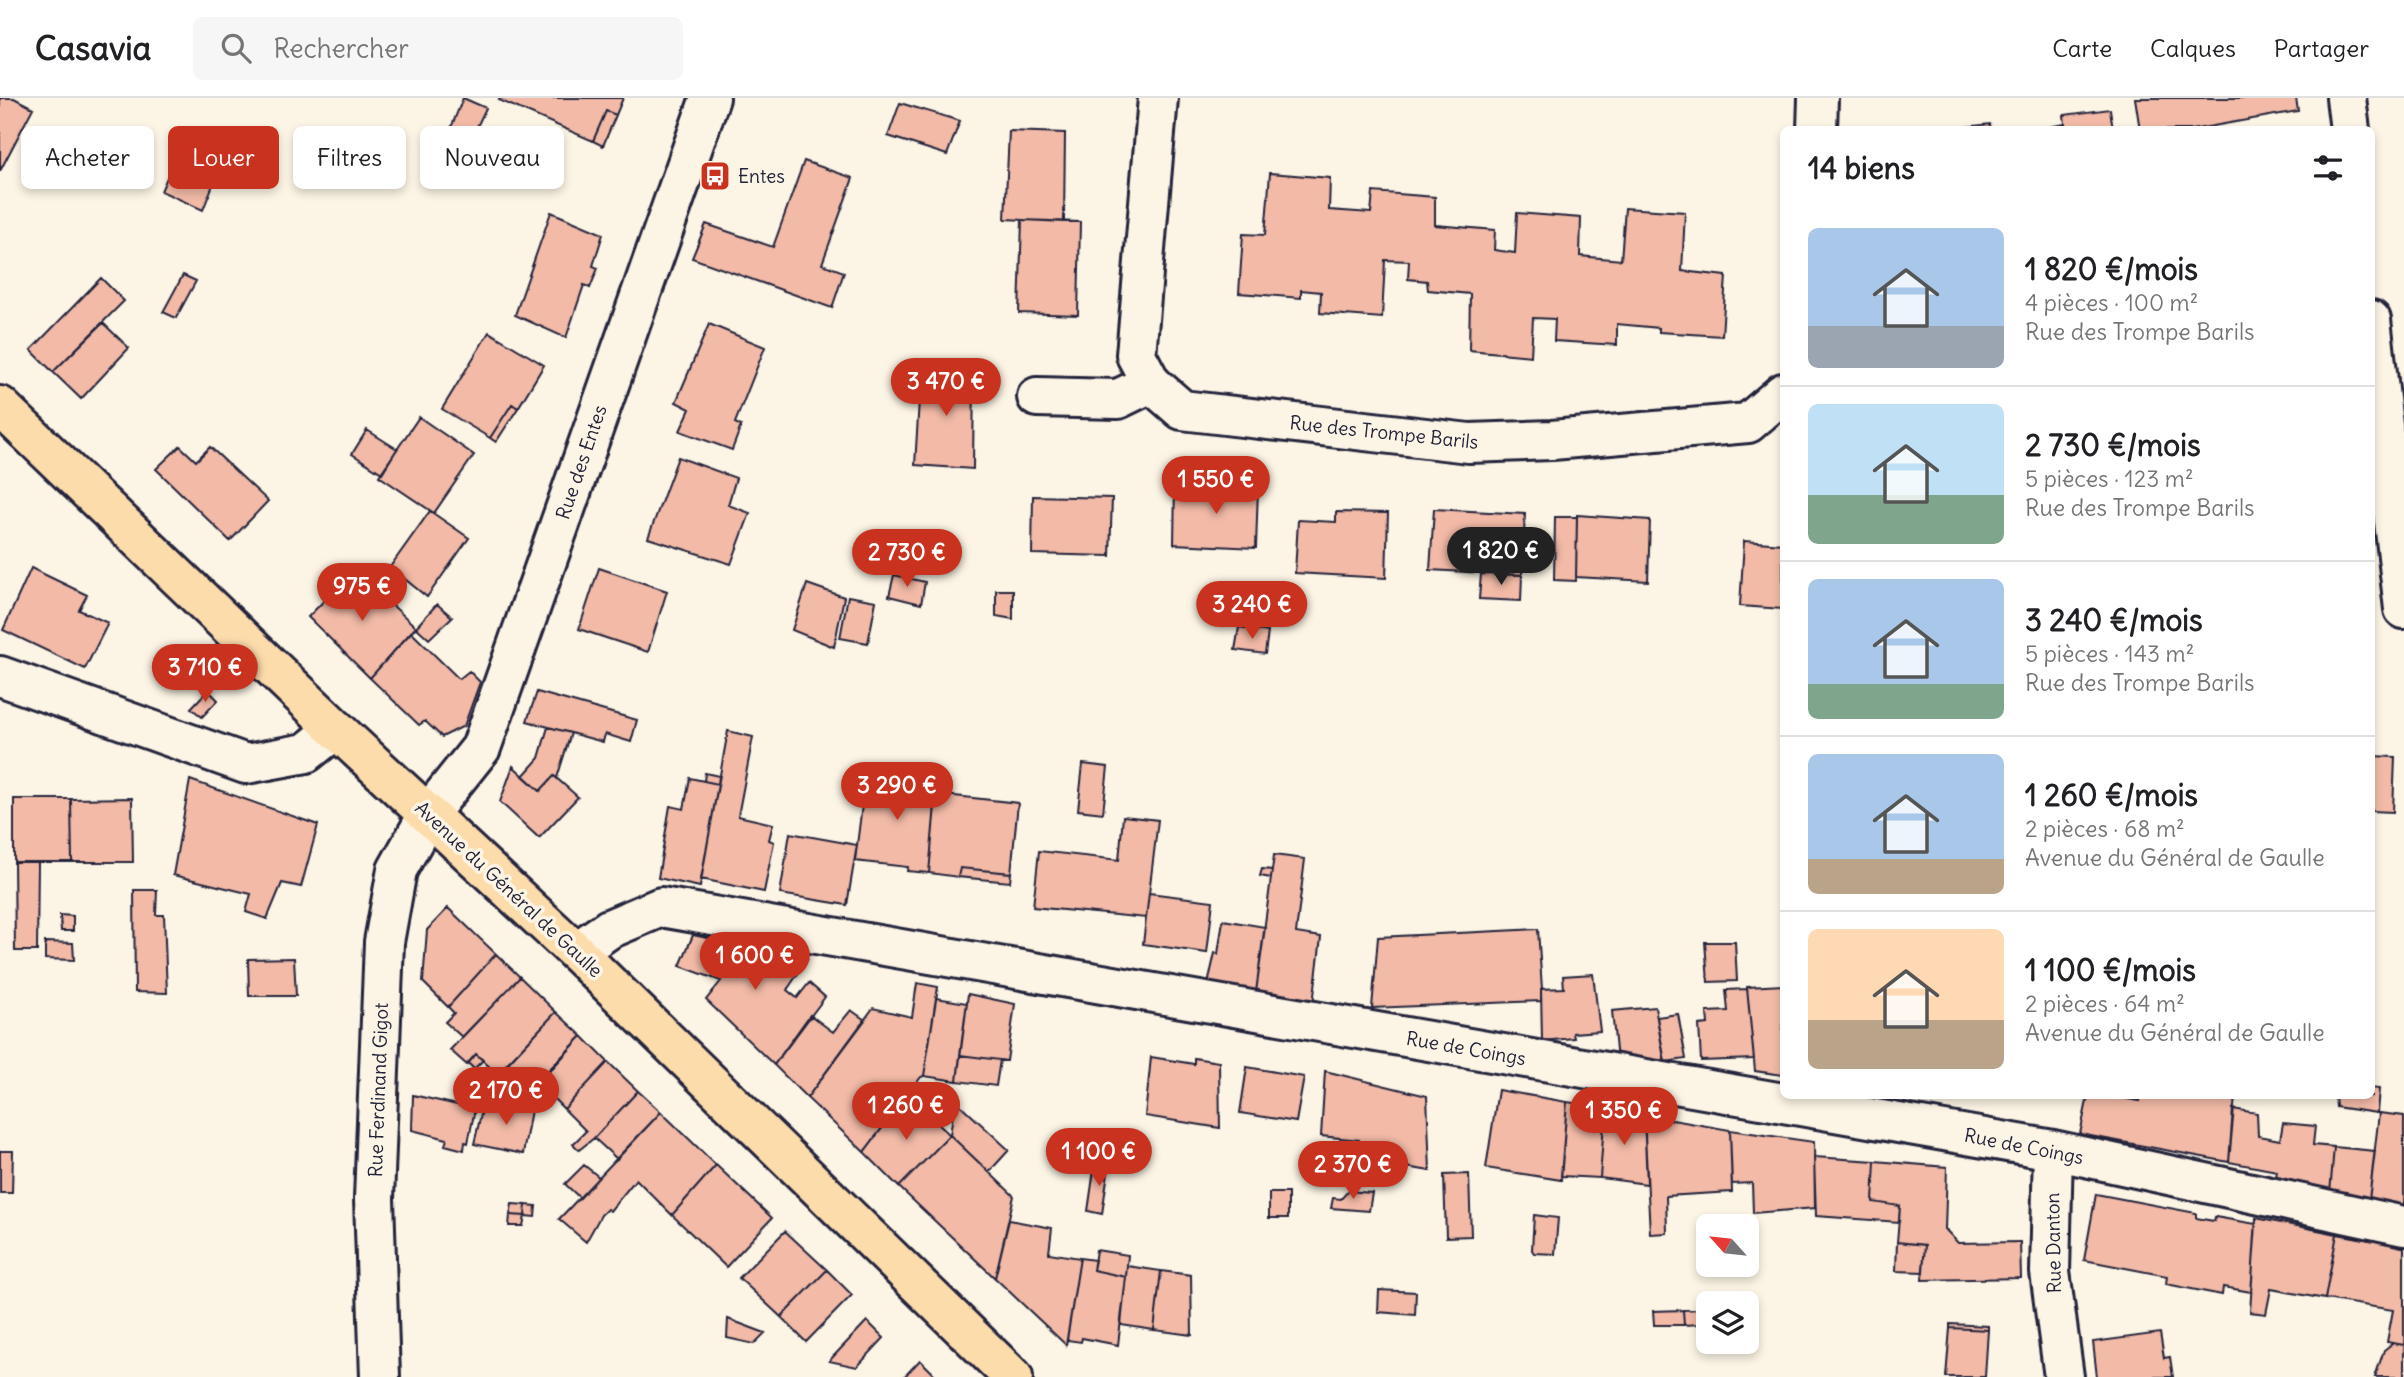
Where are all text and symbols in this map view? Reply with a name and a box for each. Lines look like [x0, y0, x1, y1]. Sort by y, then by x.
search box [193, 17, 683, 80]
text: Casavia [35, 27, 151, 69]
icon: search [217, 29, 255, 67]
text: Rechercher [273, 32, 409, 65]
text: Carte [2052, 33, 2112, 63]
text: Calques [2150, 33, 2236, 63]
text: Partager [2274, 33, 2369, 63]
chip: Acheter [21, 126, 154, 189]
chip: Louer [168, 126, 279, 189]
chip: Filtres [293, 126, 406, 189]
chip: Nouveau [420, 126, 564, 189]
text: 14 biens [1808, 149, 1915, 187]
icon: filters [2309, 149, 2347, 187]
bus stop icon: Entes [698, 159, 732, 193]
place label: Entes [738, 164, 785, 188]
text: 1 820 €/mois [2025, 250, 2198, 288]
icon: home [1864, 256, 1948, 340]
text: 4 pièces · 100 m² [2025, 288, 2198, 317]
text: Rue des Trompe Barils [2025, 317, 2255, 346]
pin: 3 470 € [881, 358, 1011, 418]
text: 3 470 € [907, 366, 985, 395]
street label: Rue des Entes [550, 402, 612, 522]
street label: Rue des Trompe Barils [1288, 410, 1480, 454]
text: 2 730 €/mois [2025, 426, 2201, 464]
icon: home [1864, 432, 1948, 516]
pin: 1 550 € [1151, 456, 1281, 516]
text: 1 550 € [1178, 464, 1254, 493]
text: 5 pièces · 123 m² [2025, 464, 2194, 493]
text: Rue des Trompe Barils [2025, 493, 2255, 522]
pin: 1 820 € [1436, 528, 1566, 587]
pin: 2 730 € [842, 530, 972, 589]
text: 1 820 € [1463, 535, 1539, 564]
text: 2 730 € [868, 537, 946, 566]
pin: 975 € [313, 564, 411, 623]
text: 975 € [333, 571, 391, 600]
pin: 3 240 € [1187, 582, 1317, 641]
text: 3 240 € [1212, 589, 1292, 618]
text: 3 240 €/mois [2025, 601, 2203, 639]
icon: home [1864, 607, 1948, 691]
text: 5 pièces · 143 m² [2025, 639, 2194, 668]
pin: 3 710 € [140, 644, 270, 704]
text: 3 710 € [168, 652, 242, 681]
text: Rue des Trompe Barils [2025, 668, 2255, 697]
pin: 3 290 € [832, 762, 962, 822]
text: 3 290 € [857, 770, 937, 799]
text: 1 260 €/mois [2025, 776, 2198, 814]
icon: home [1864, 782, 1948, 866]
street label: Avenue du Général de Gaulle [410, 796, 608, 982]
text: 2 pièces · 68 m² [2025, 814, 2185, 843]
text: Avenue du Général de Gaulle [2025, 843, 2325, 872]
pin: 1 600 € [690, 932, 820, 992]
text: 1 600 € [716, 940, 794, 969]
text: 1 100 €/mois [2025, 951, 2196, 989]
icon: home [1864, 957, 1948, 1041]
text: 2 pièces · 64 m² [2025, 989, 2185, 1018]
street label: Rue Ferdinand Gigot [363, 1002, 393, 1178]
text: Avenue du Général de Gaulle [2025, 1018, 2325, 1047]
street label: Rue de Coings [1404, 1026, 1528, 1070]
pin: 2 170 € [441, 1068, 571, 1127]
text: 2 170 € [469, 1075, 543, 1104]
pin: 1 260 € [841, 1082, 971, 1142]
pin: 1 350 € [1559, 1088, 1689, 1147]
text: 1 260 € [868, 1090, 944, 1119]
text: 1 350 € [1586, 1095, 1662, 1124]
street label: Rue de Coings [1962, 1123, 2086, 1169]
pin: 1 100 € [1034, 1128, 1164, 1188]
text: 1 100 € [1062, 1136, 1136, 1165]
pin: 2 370 € [1288, 1142, 1418, 1201]
text: 2 370 € [1314, 1149, 1392, 1178]
street label: Rue Danton [2040, 1192, 2066, 1294]
north arrow [1696, 1214, 1759, 1278]
map controls [1696, 1214, 1759, 1354]
button: layers [1696, 1291, 1759, 1354]

